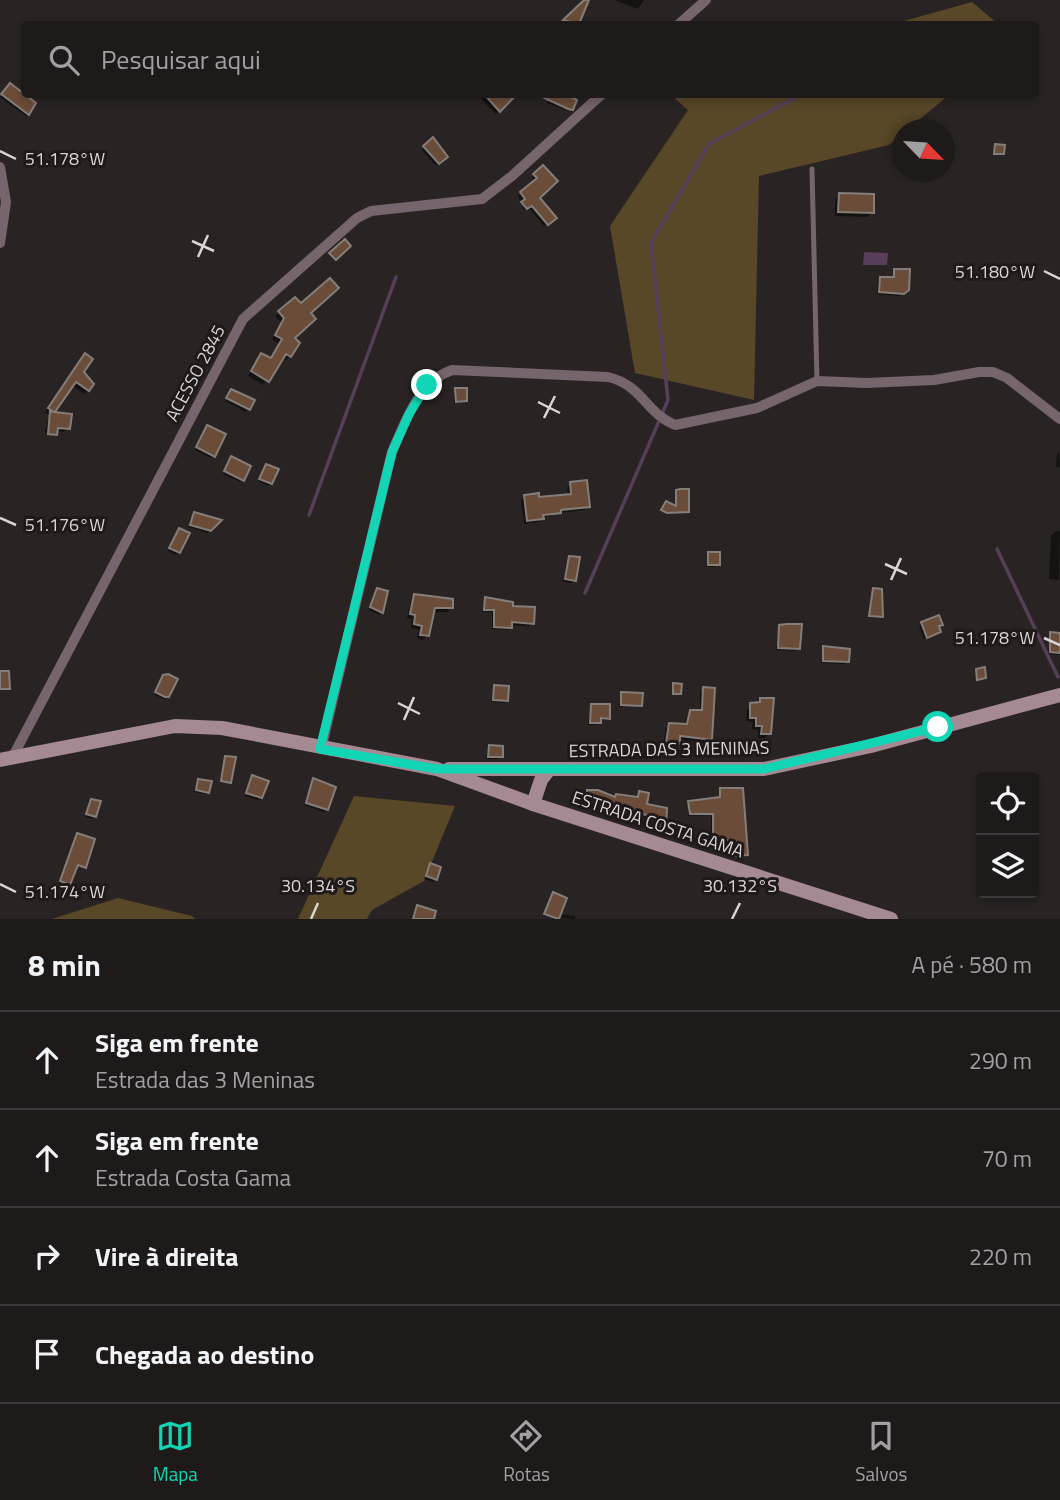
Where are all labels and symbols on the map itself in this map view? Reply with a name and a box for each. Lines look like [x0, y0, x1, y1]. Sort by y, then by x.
north arrow [892, 119, 955, 182]
text: 51.178°W [25, 145, 105, 172]
text: 51.180°W [955, 258, 1035, 285]
street label: ACESSO 2845 [158, 320, 232, 426]
route end [411, 369, 442, 400]
text: 51.176°W [25, 511, 105, 538]
text: 51.178°W [955, 624, 1035, 651]
route start [922, 711, 953, 742]
street label: ESTRADA DAS 3 MENINAS [568, 734, 770, 764]
street label: ESTRADA COSTA GAMA [569, 783, 748, 865]
text: 30.134°S [281, 872, 355, 899]
text: 30.132°S [703, 872, 777, 899]
text: 51.174°W [25, 878, 105, 905]

